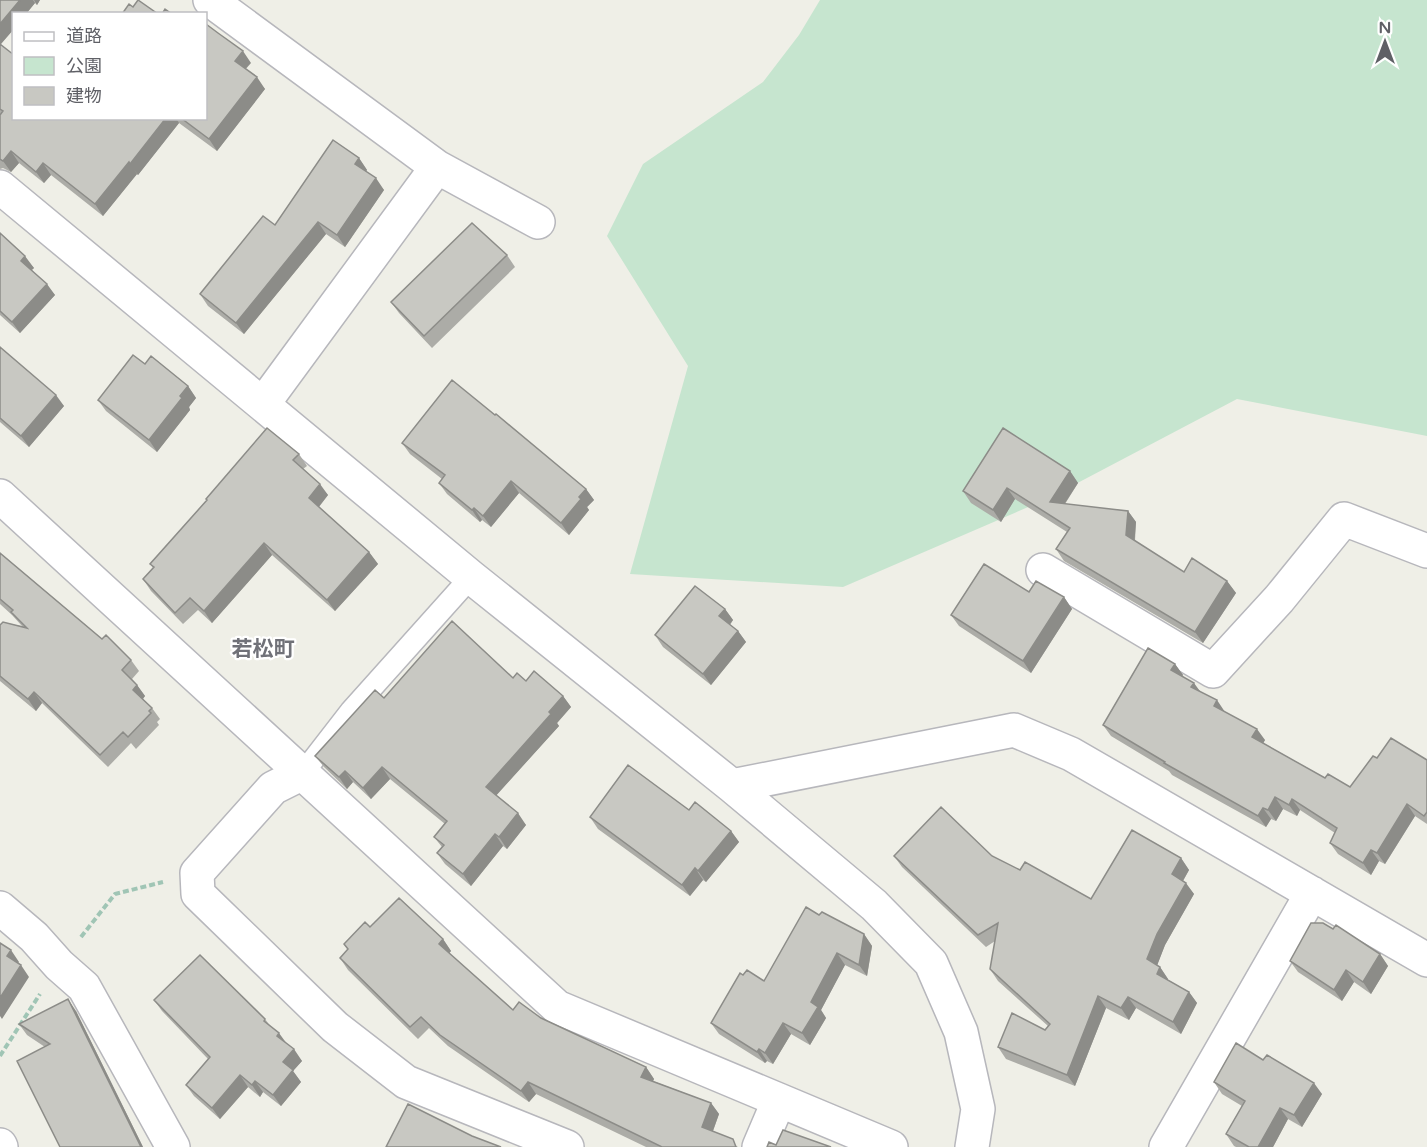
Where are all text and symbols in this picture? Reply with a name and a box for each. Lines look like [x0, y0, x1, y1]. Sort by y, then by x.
legend [12, 12, 207, 120]
north arrow [1355, 12, 1415, 72]
text: N [1379, 18, 1391, 38]
text: 道路 [66, 25, 102, 47]
text: 公園 [66, 55, 102, 77]
text: 建物 [66, 85, 102, 107]
district label: 若松町 [232, 637, 295, 662]

